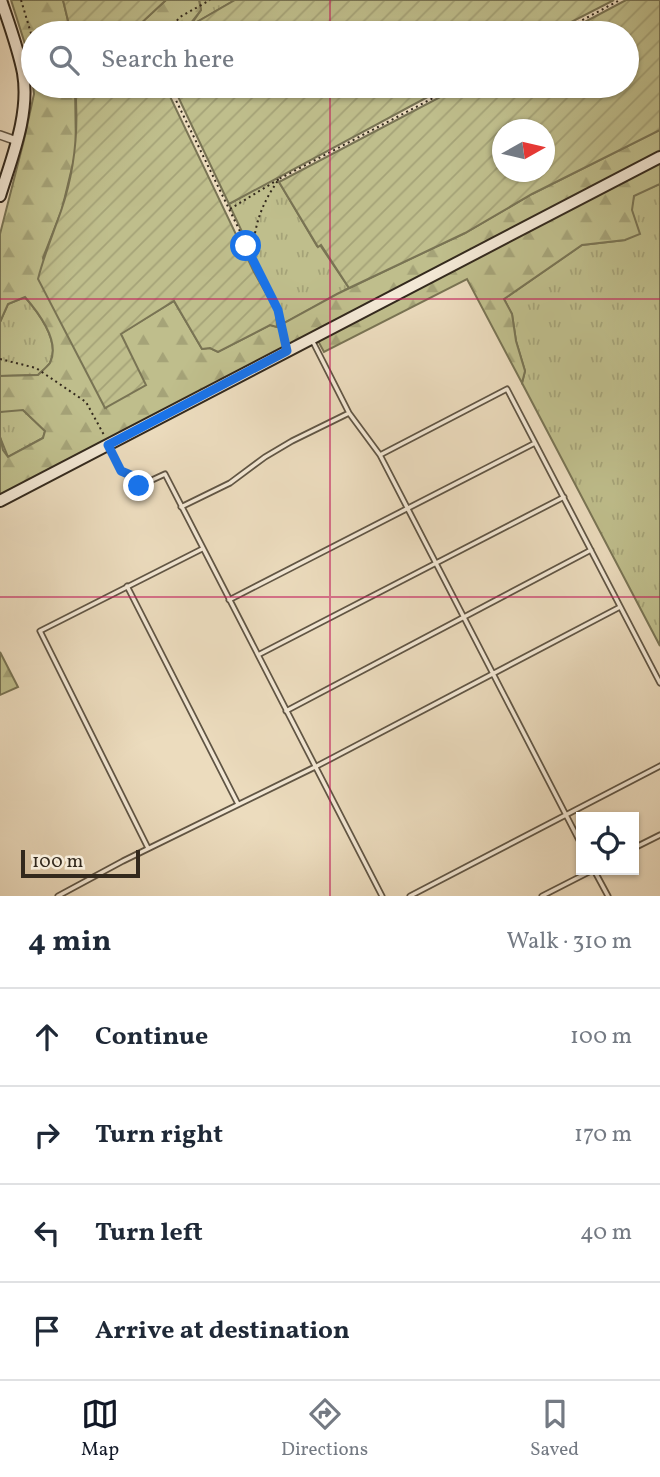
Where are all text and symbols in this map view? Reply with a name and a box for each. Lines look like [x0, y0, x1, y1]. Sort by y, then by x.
search box [21, 21, 639, 98]
icon: search [45, 41, 83, 79]
text: Search here [101, 42, 234, 78]
north arrow [492, 119, 555, 182]
route start [230, 230, 261, 261]
route end [123, 470, 154, 501]
map controls [576, 812, 639, 875]
button: locate [576, 812, 639, 875]
scale bar [21, 847, 140, 879]
text: 100 m [32, 849, 83, 875]
text: 4 min [28, 921, 112, 963]
text: Walk · 310 m [506, 926, 632, 958]
icon: ahead [28, 1018, 66, 1056]
text: Continue [95, 1019, 208, 1055]
text: 100 m [570, 1021, 632, 1053]
icon: right [28, 1116, 66, 1154]
text: Turn right [95, 1117, 223, 1153]
text: 170 m [574, 1119, 632, 1151]
icon: left [28, 1214, 66, 1252]
text: Turn left [95, 1215, 203, 1251]
text: 40 m [580, 1217, 632, 1249]
icon: arrive [28, 1312, 66, 1350]
text: Arrive at destination [95, 1313, 350, 1349]
tab: Map [81, 1395, 119, 1463]
tab: Directions [281, 1395, 368, 1463]
tab: Saved [530, 1395, 579, 1463]

